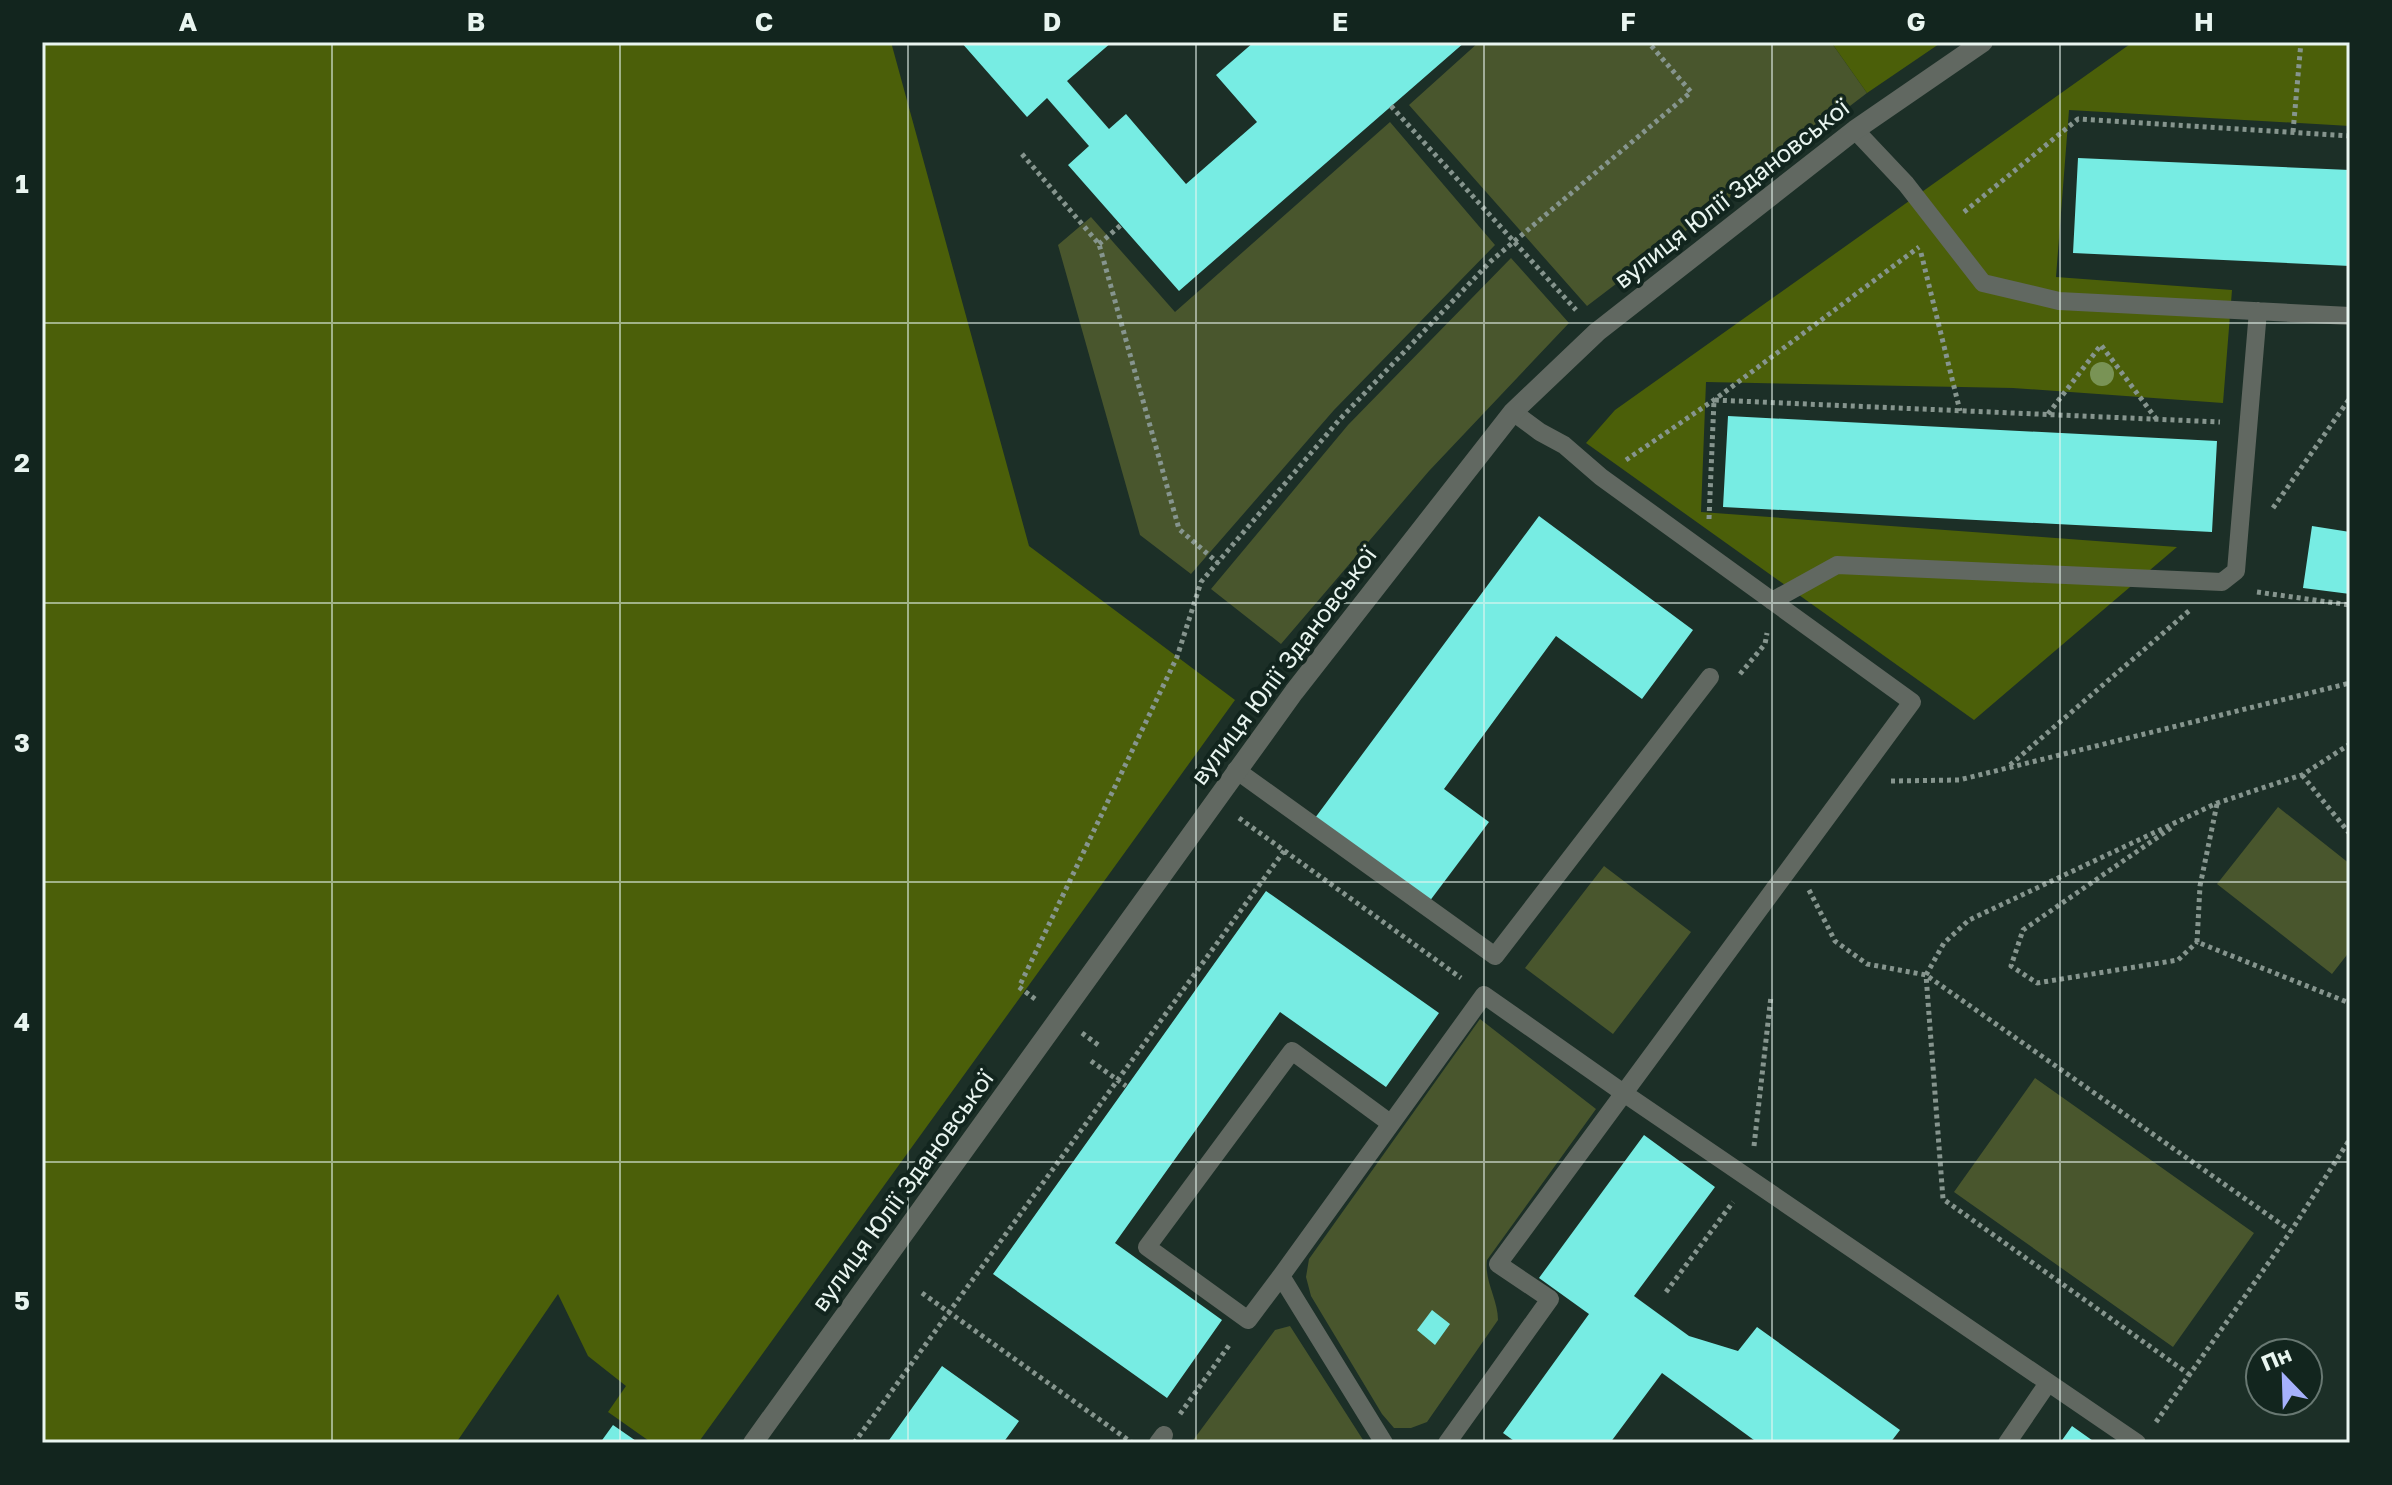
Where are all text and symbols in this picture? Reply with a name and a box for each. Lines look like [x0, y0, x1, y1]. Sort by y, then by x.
text: A [179, 6, 198, 37]
text: B [467, 6, 485, 37]
text: C [755, 6, 773, 37]
text: D [1043, 6, 1061, 37]
text: E [1332, 6, 1348, 37]
text: F [1620, 6, 1636, 37]
text: G [1906, 6, 1926, 37]
text: H [2194, 6, 2214, 37]
street label: вулиця Юлії Здановської [1608, 91, 1856, 294]
text: 1 [15, 168, 29, 199]
text: 2 [14, 447, 30, 478]
street label: вулиця Юлії Здановської [1184, 539, 1383, 790]
text: 3 [14, 727, 30, 758]
text: 4 [14, 1006, 30, 1037]
street label: вулиця Юлії Здановської [805, 1063, 1000, 1316]
text: 5 [14, 1285, 30, 1316]
north arrow [2244, 1337, 2324, 1417]
text: Пн [2257, 1340, 2295, 1376]

